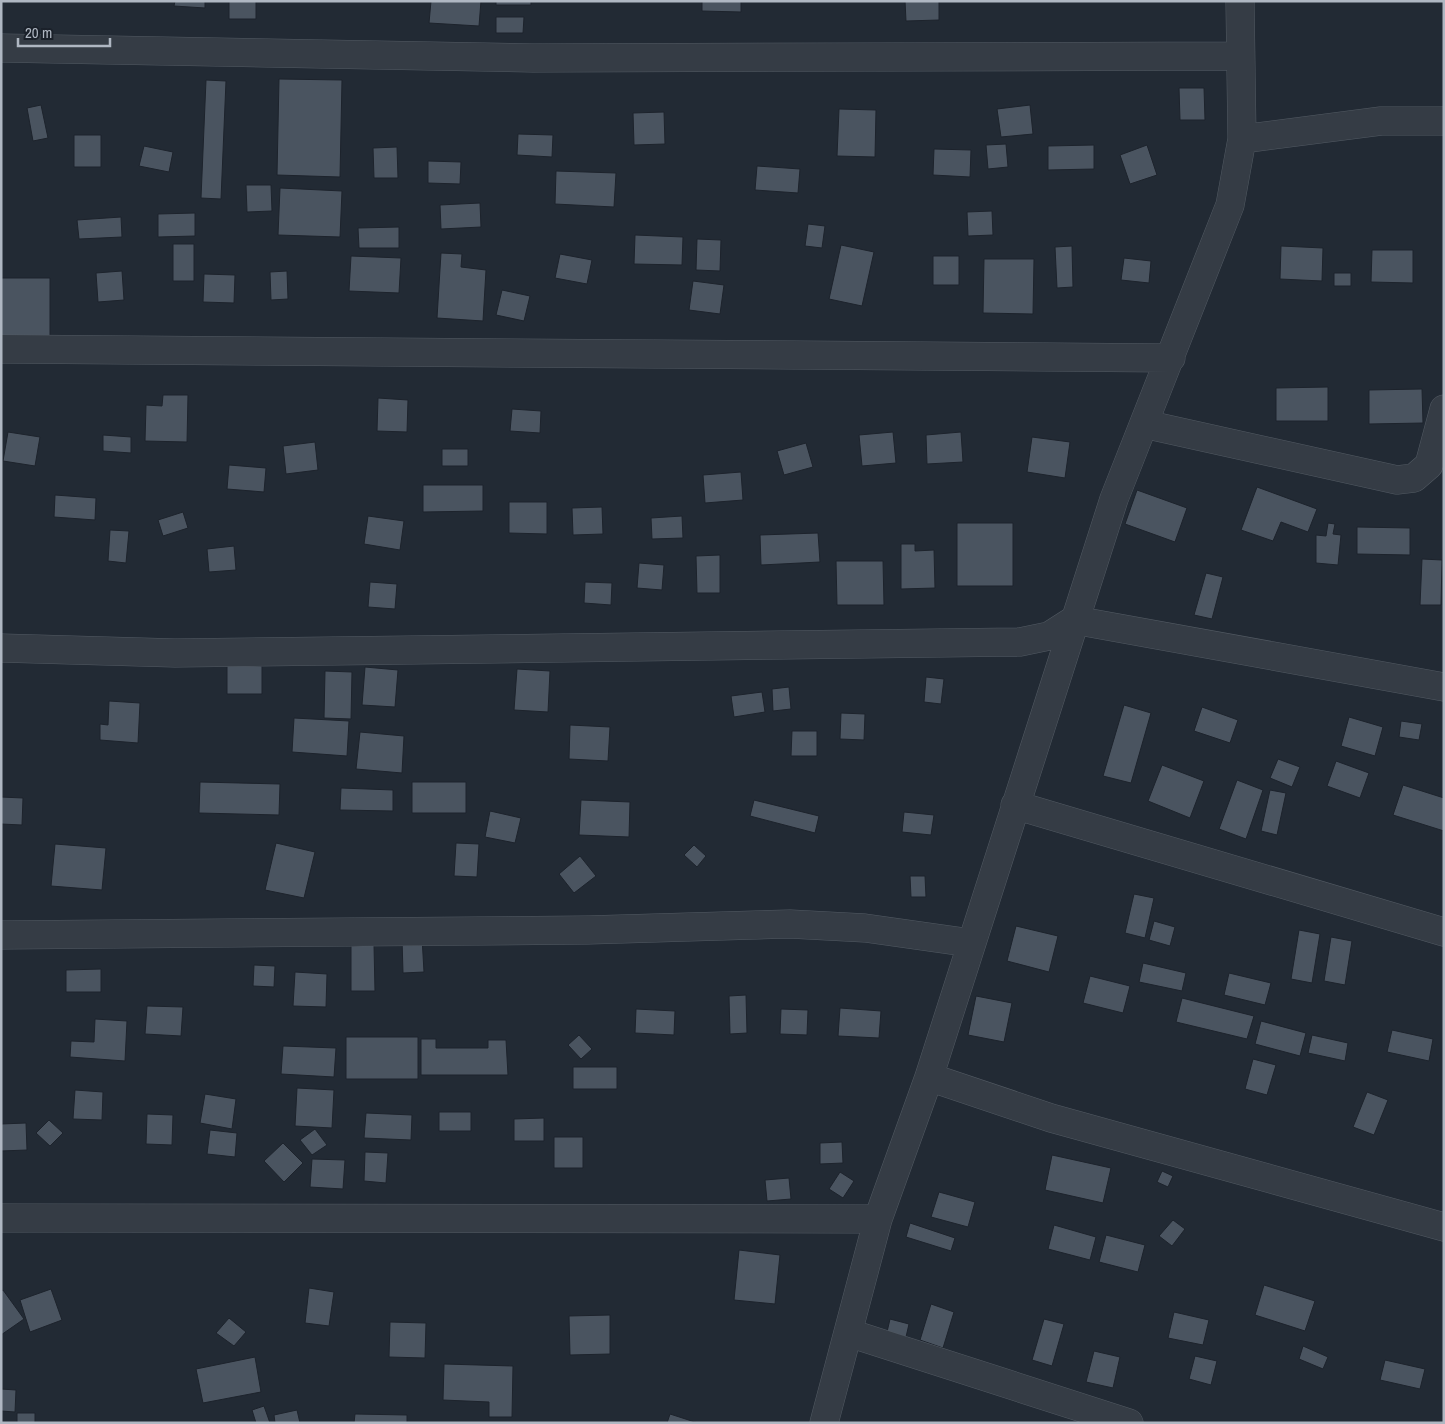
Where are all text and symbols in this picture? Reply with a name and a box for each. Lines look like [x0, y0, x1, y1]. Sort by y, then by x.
scale bar [18, 15, 110, 47]
text: 20 m [25, 22, 52, 43]

